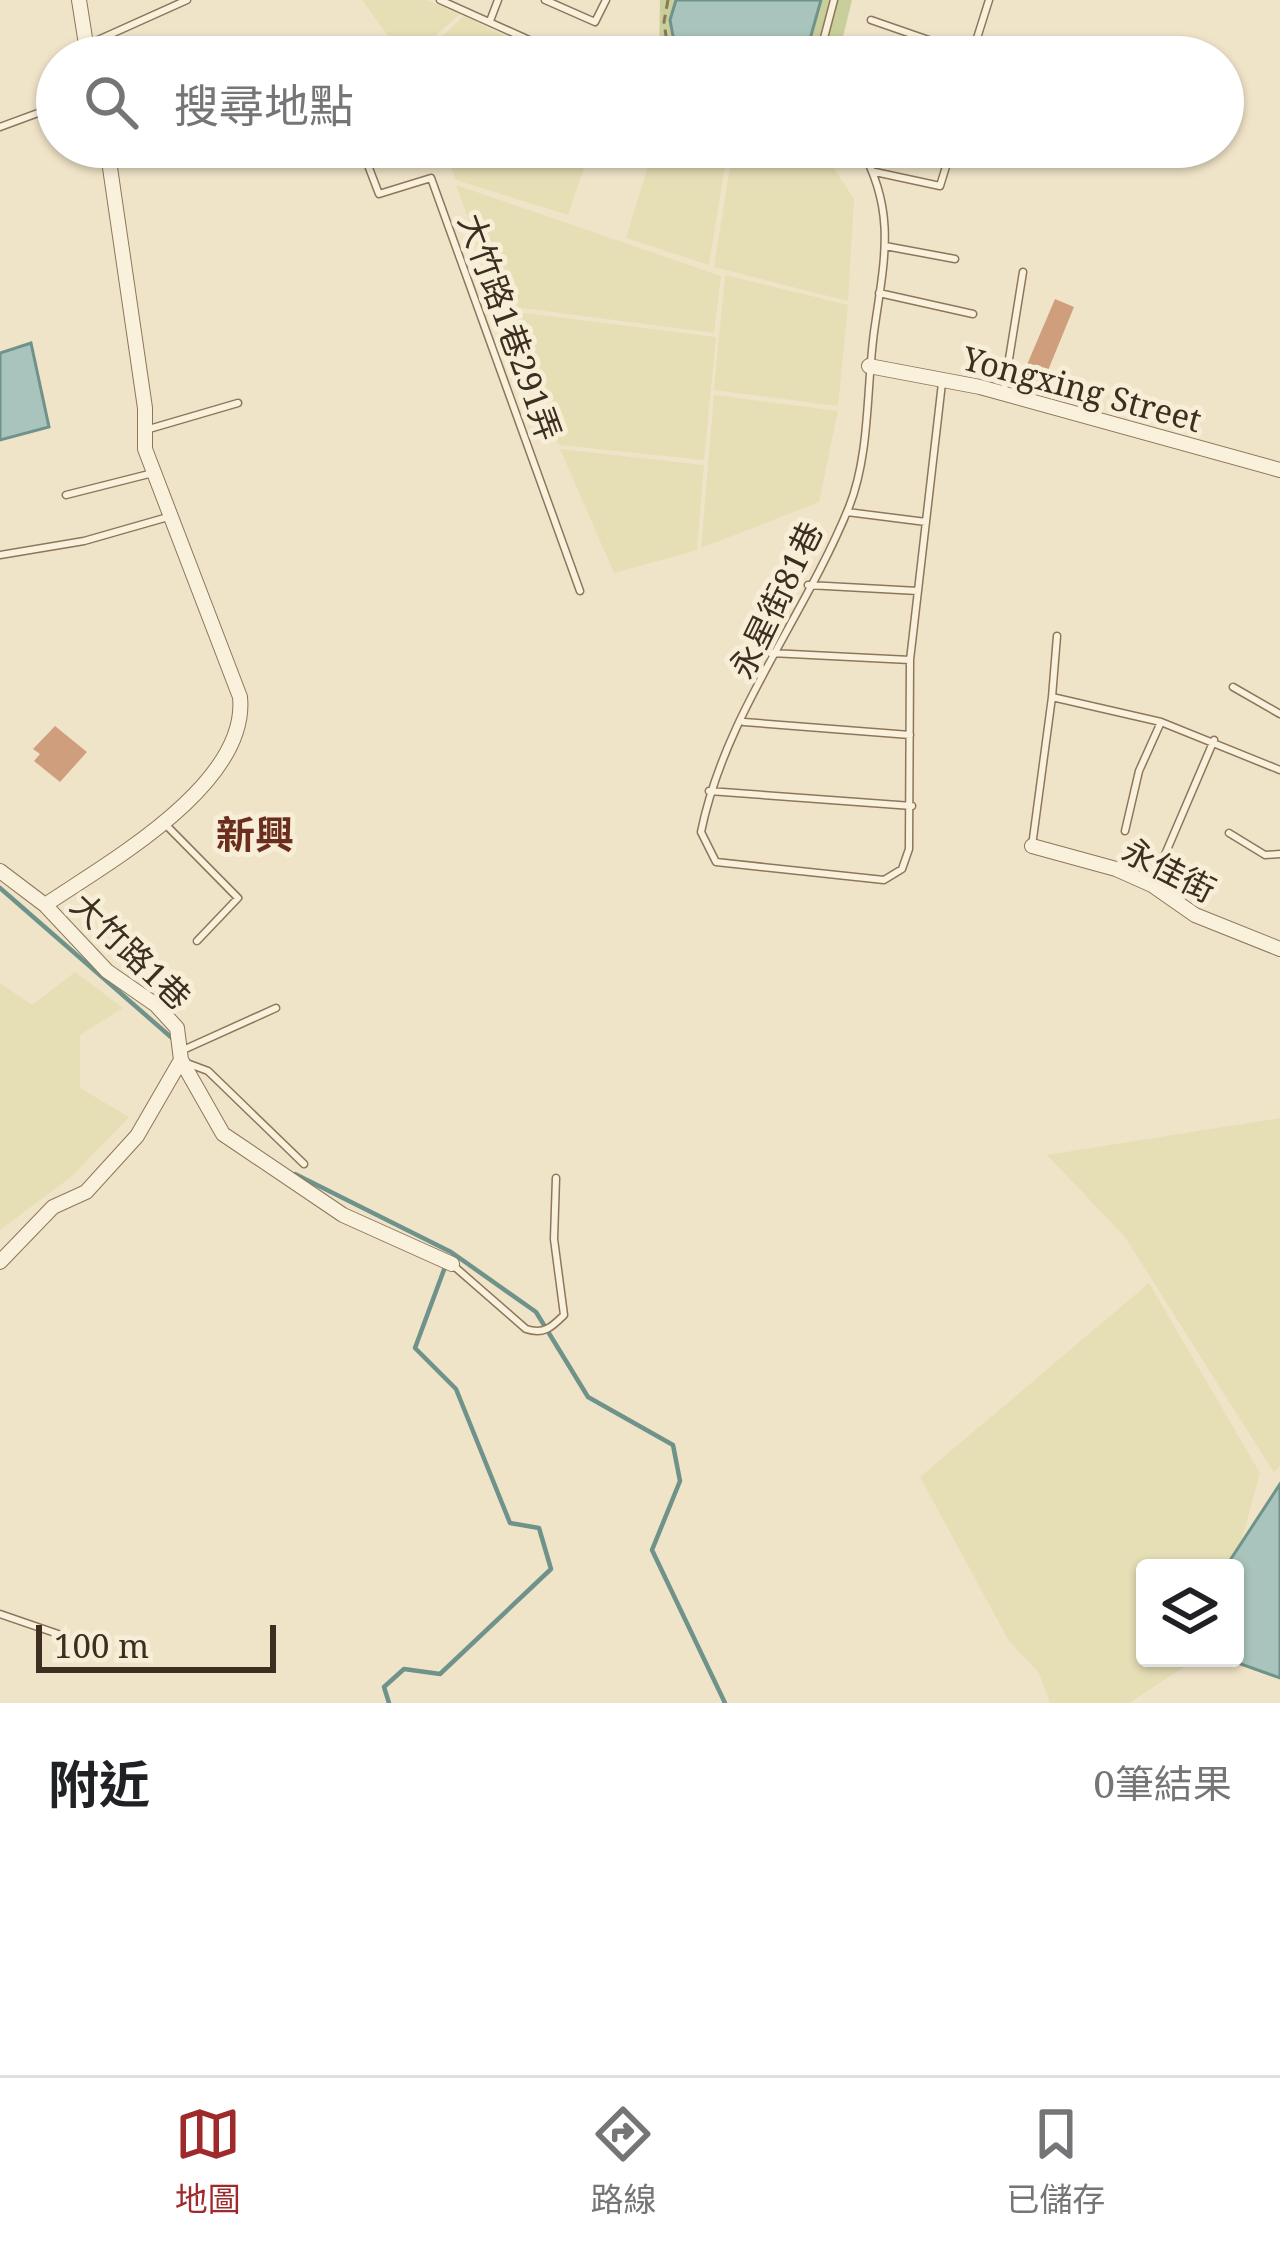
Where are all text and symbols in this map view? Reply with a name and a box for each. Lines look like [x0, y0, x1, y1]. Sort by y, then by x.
search box [36, 36, 1244, 168]
icon: search [78, 69, 144, 135]
text: 搜尋地點 [174, 74, 354, 135]
street label: 大竹路1巷291弄 [448, 207, 572, 447]
street label: Yongxing Street [957, 335, 1207, 442]
street label: 永星街81巷 [718, 514, 833, 686]
district label: 新興 [216, 807, 294, 860]
street label: 永佳街 [1115, 827, 1224, 912]
street label: 大竹路1巷 [62, 882, 201, 1019]
map controls [1136, 1559, 1244, 1667]
button: layers [1136, 1559, 1244, 1667]
scale bar [36, 1619, 276, 1672]
text: 100 m [54, 1623, 149, 1668]
text: 附近 [48, 1748, 150, 1818]
text: 0筆結果 [1093, 1756, 1232, 1809]
tab: 地圖 [175, 2101, 241, 2221]
tab: 路線 [590, 2101, 656, 2221]
tab: 已儲存 [1006, 2101, 1105, 2221]

